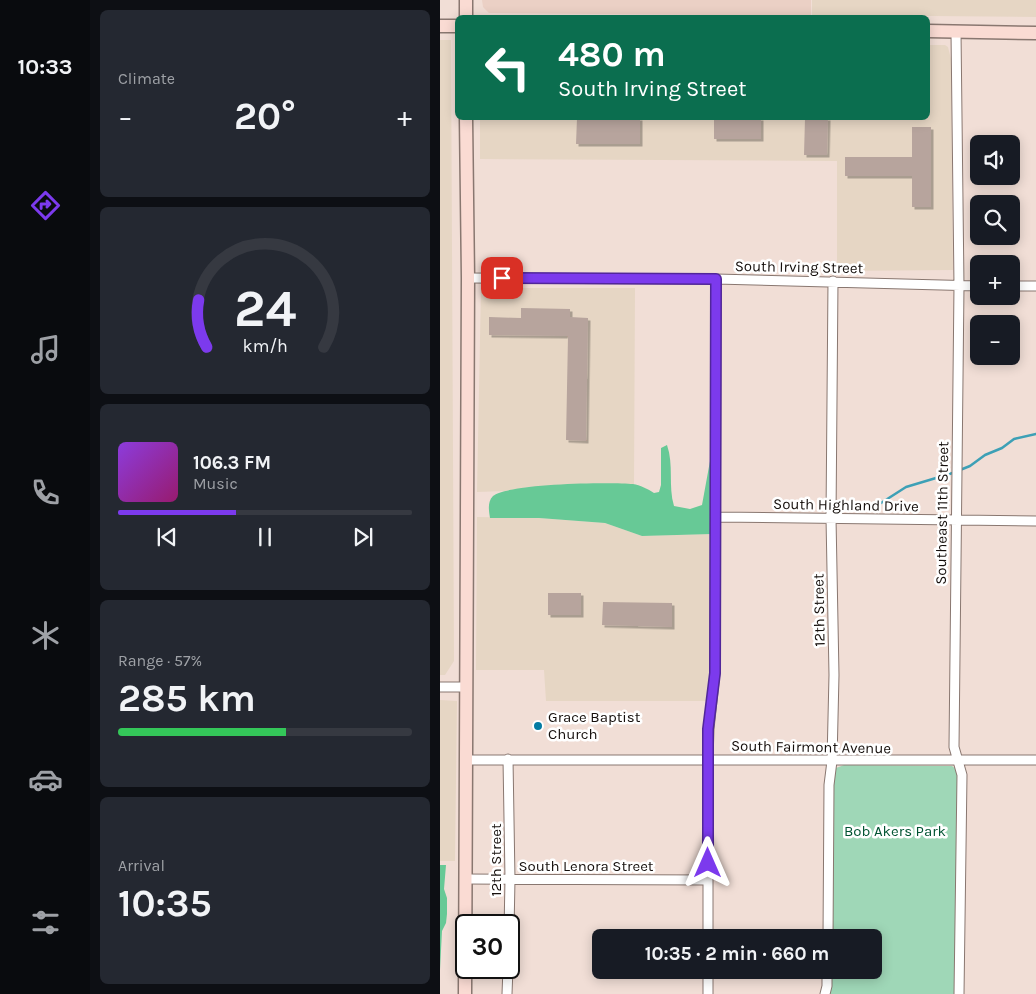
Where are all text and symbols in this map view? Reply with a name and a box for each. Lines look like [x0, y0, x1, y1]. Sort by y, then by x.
text: 480 m [558, 34, 666, 75]
icon: left [475, 35, 540, 100]
text: 10:33 [17, 54, 73, 80]
text: Climate [118, 69, 175, 88]
text: South Irving Street [558, 76, 746, 102]
text: 20° [234, 94, 296, 139]
text: − [118, 100, 133, 133]
text: + [397, 100, 412, 133]
map controls [970, 135, 1020, 365]
button: sound [970, 135, 1020, 185]
icon: directions [28, 188, 63, 223]
button: search [970, 195, 1020, 245]
button: + [970, 255, 1020, 305]
pin [481, 257, 523, 299]
street label: South Irving Street [735, 257, 864, 277]
icon: arrive [488, 264, 516, 292]
text: 24 [234, 278, 296, 339]
button: − [970, 315, 1020, 365]
icon: music [28, 332, 63, 367]
text: km/h [242, 336, 288, 357]
street label: Southeast 11th Street [932, 441, 952, 585]
text: 106.3 FM [193, 452, 271, 474]
text: Music [193, 474, 238, 493]
icon: phone [28, 475, 63, 510]
street label: South Highland Drive [773, 495, 919, 515]
icon: previous [153, 523, 181, 551]
icon: pause [251, 523, 279, 551]
icon: next [349, 523, 377, 551]
street label: 12th Street [809, 573, 829, 647]
icon: climate [28, 618, 63, 653]
text: Range · 57% [118, 651, 202, 670]
text: 285 km [118, 676, 256, 721]
place label: Grace Baptist Church [548, 708, 641, 743]
marker: Grace Baptist Church [532, 720, 544, 732]
street label: South Fairmont Avenue [731, 737, 891, 757]
icon: car [28, 762, 63, 797]
park label: Bob Akers Park [844, 822, 946, 840]
street label: 12th Street [487, 823, 505, 897]
position arrow [681, 836, 733, 888]
text: Arrival [118, 856, 165, 875]
street label: South Lenora Street [519, 857, 654, 875]
text: 10:35 [118, 881, 212, 926]
icon: filters [28, 905, 63, 940]
speed limit sign: 30 [455, 914, 520, 979]
text: 10:35 · 2 min · 660 m [645, 943, 829, 965]

